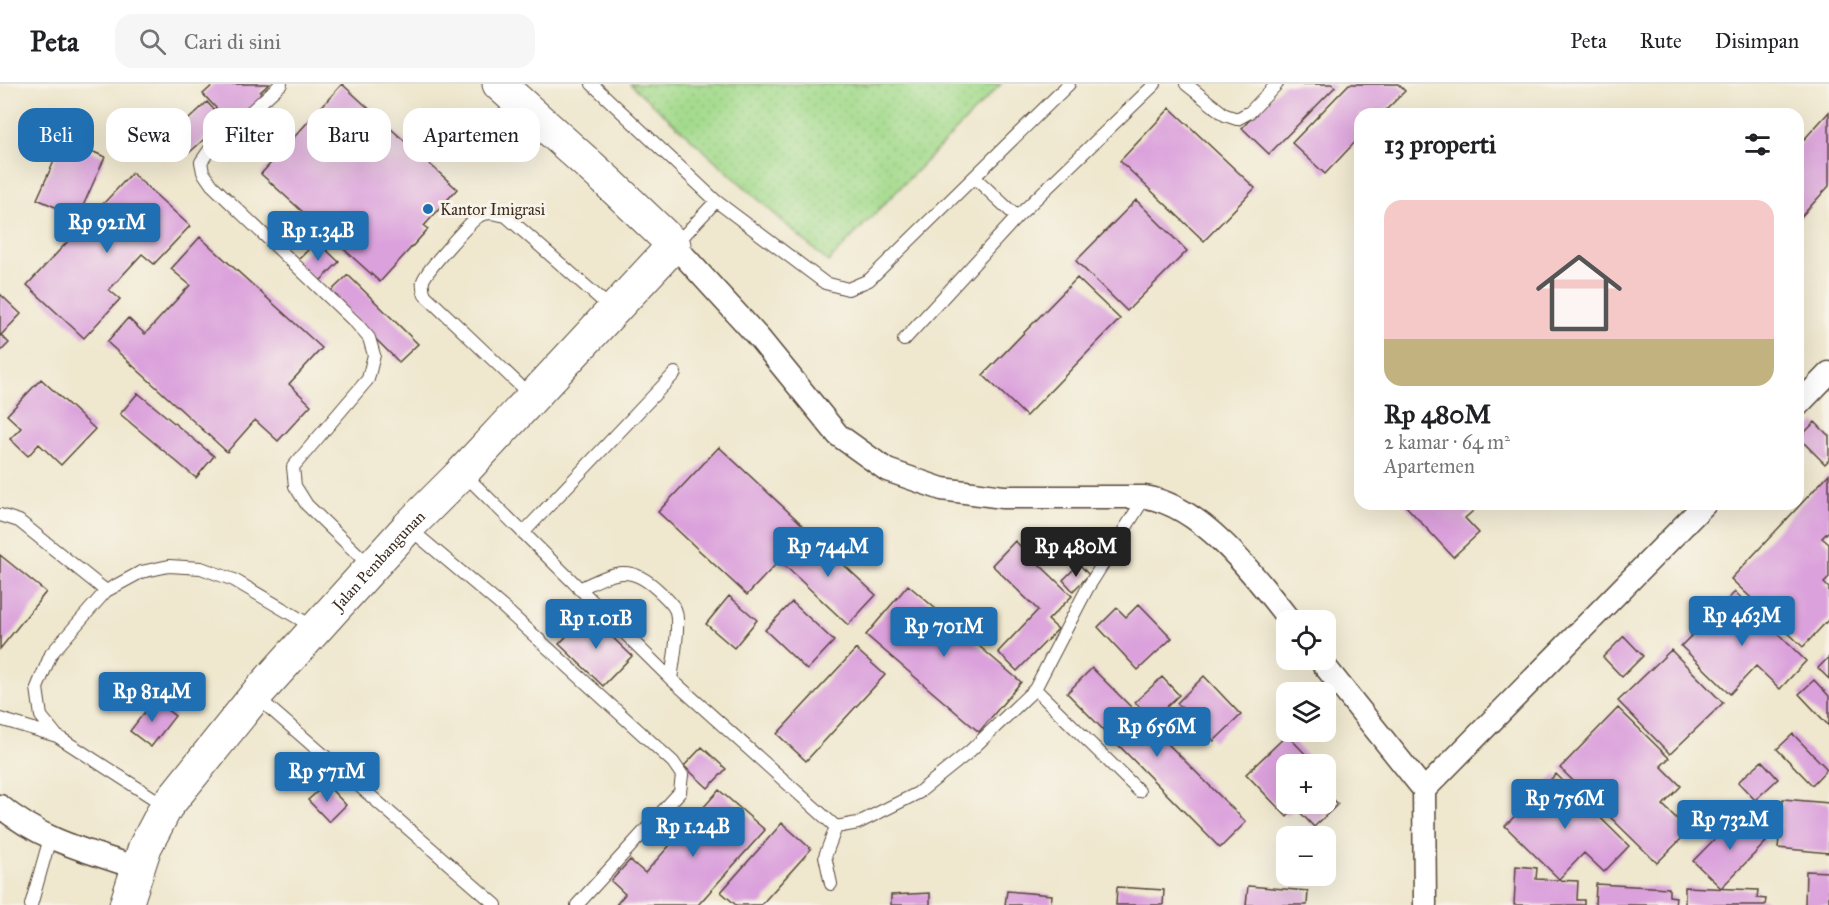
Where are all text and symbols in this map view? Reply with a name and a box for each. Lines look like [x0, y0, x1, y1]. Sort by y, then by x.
search box [115, 14, 535, 68]
text: Peta [30, 24, 79, 59]
icon: search [136, 25, 169, 58]
text: Cari di sini [184, 28, 281, 55]
text: Peta [1570, 28, 1607, 54]
text: Rute [1640, 28, 1682, 54]
text: Disimpan [1715, 28, 1799, 54]
chip: Beli [18, 108, 94, 162]
chip: Sewa [106, 108, 191, 162]
chip: Filter [203, 108, 295, 162]
chip: Baru [307, 108, 391, 162]
chip: Apartemen [403, 108, 540, 162]
text: 13 properti [1384, 128, 1496, 160]
icon: filters [1741, 128, 1774, 161]
place label: Kantor Imigrasi [440, 200, 546, 220]
marker: Kantor Imigrasi [421, 202, 435, 216]
pin: Rp 921M [52, 203, 162, 254]
text: Rp 921M [68, 210, 146, 234]
pin: Rp 1.34B [256, 211, 380, 262]
text: Rp 1.34B [282, 218, 354, 242]
icon: home [1525, 239, 1633, 347]
text: Rp 480M [1384, 398, 1491, 430]
text: 2 kamar · 64 m² [1384, 430, 1510, 454]
text: Apartemen [1384, 454, 1475, 478]
street label: Jalan Pembangunan [327, 506, 429, 616]
pin: Rp 744M [773, 527, 883, 578]
pin: Rp 480M [1021, 527, 1131, 578]
text: Rp 744M [787, 534, 869, 558]
text: Rp 480M [1035, 534, 1117, 558]
pin: Rp 463M [1687, 596, 1797, 647]
pin: Rp 1.01B [534, 599, 658, 650]
text: Rp 463M [1703, 603, 1781, 627]
text: Rp 1.01B [559, 606, 633, 630]
pin: Rp 701M [889, 607, 999, 658]
map controls [1276, 610, 1336, 886]
button: locate [1276, 610, 1336, 670]
text: Rp 701M [904, 614, 984, 638]
pin: Rp 814M [97, 672, 207, 723]
text: Rp 814M [113, 679, 191, 703]
button: layers [1276, 682, 1336, 742]
pin: Rp 656M [1102, 707, 1212, 758]
text: Rp 656M [1118, 714, 1196, 738]
pin: Rp 571M [272, 752, 382, 803]
button: + [1276, 754, 1336, 814]
text: Rp 571M [289, 759, 365, 783]
pin: Rp 756M [1510, 779, 1620, 830]
text: Rp 756M [1525, 786, 1605, 810]
pin: Rp 732M [1675, 800, 1785, 851]
pin: Rp 1.24B [631, 807, 755, 858]
text: Rp 732M [1691, 807, 1769, 831]
text: Rp 1.24B [656, 814, 730, 838]
button: − [1276, 826, 1336, 886]

